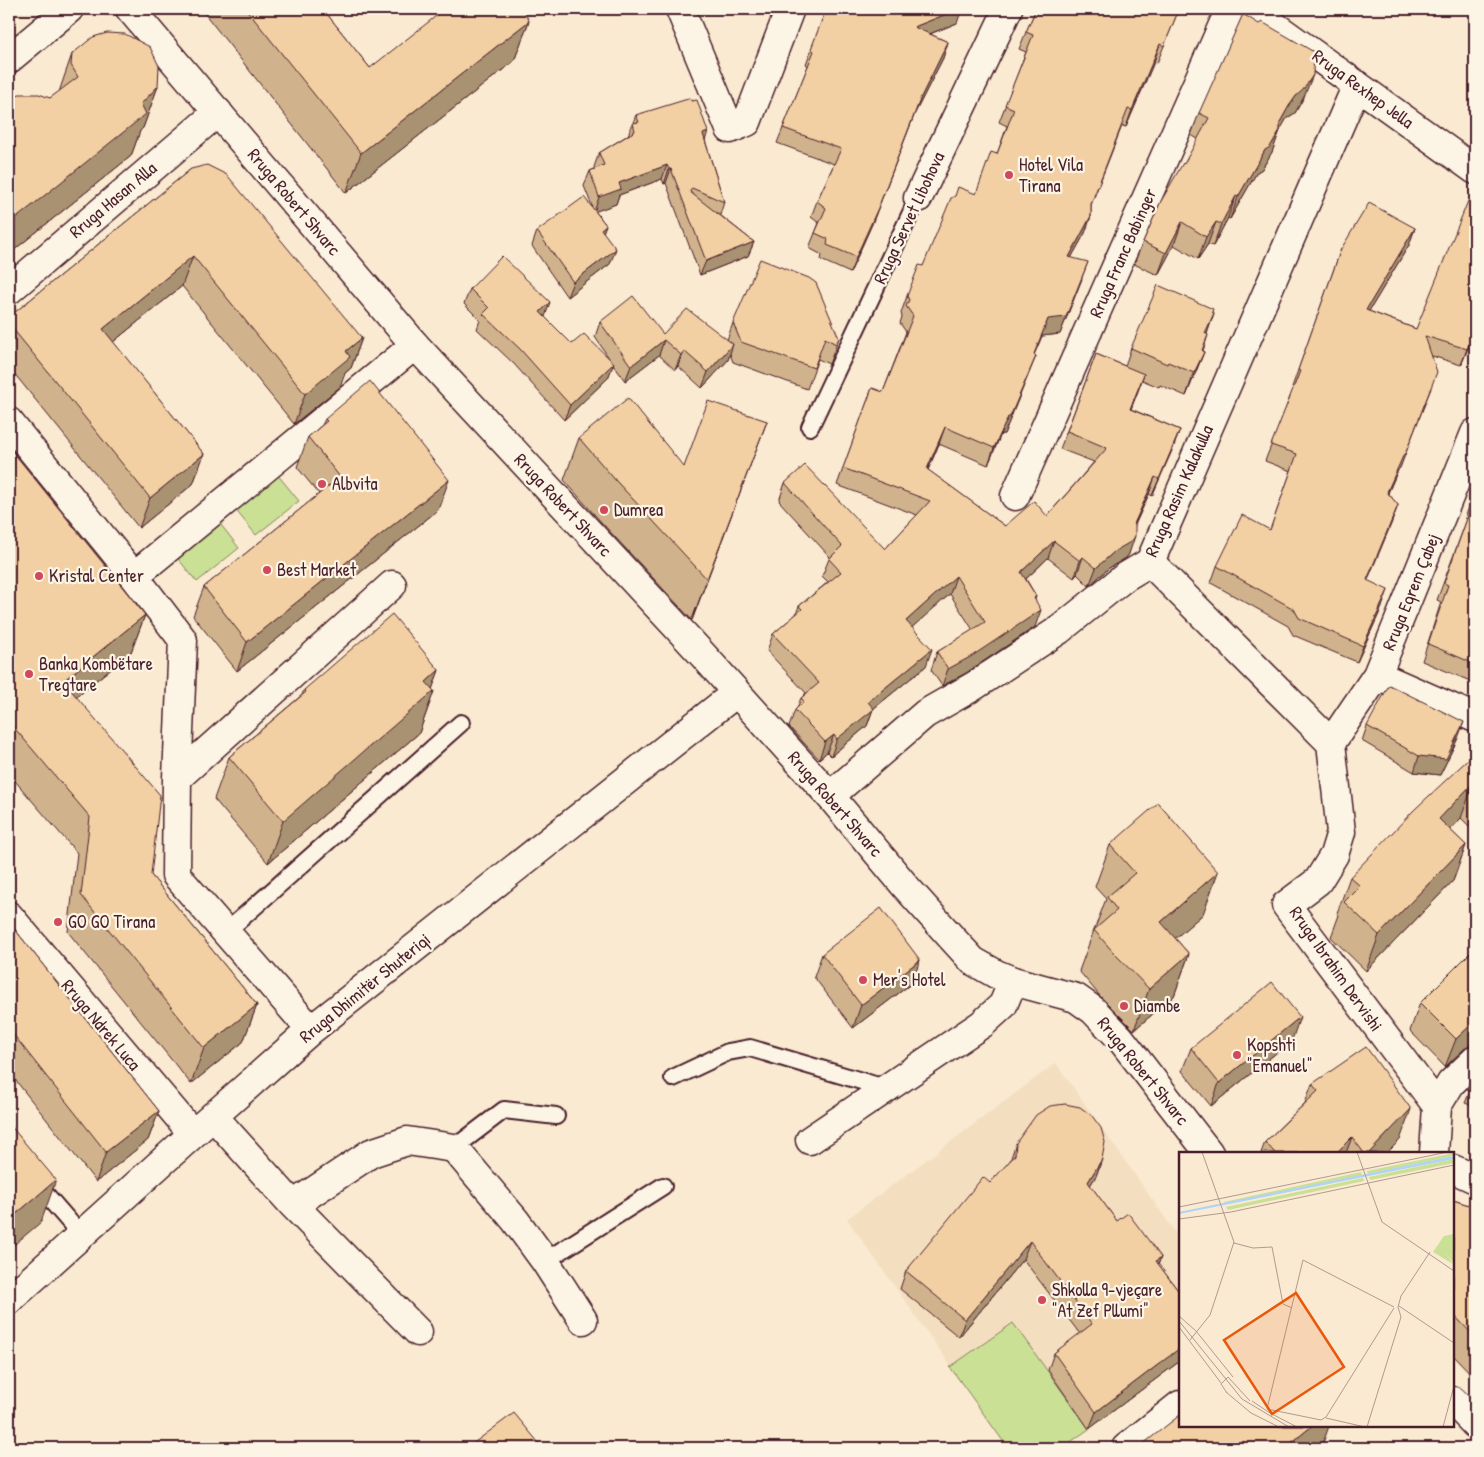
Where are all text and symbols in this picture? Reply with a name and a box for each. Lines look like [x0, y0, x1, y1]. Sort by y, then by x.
street label: Rruga Rexhep Jella [1307, 43, 1419, 134]
street label: Rruga Robert Shvarc [242, 143, 347, 261]
street label: Rruga Servet Libohova [867, 148, 950, 288]
place label: Hotel Vila Tirana [1019, 152, 1083, 198]
street label: Rruga Hasan Alla [64, 156, 162, 244]
marker: Hotel Vila Tirana [1003, 169, 1015, 181]
street label: Rruga Franc Babinger [1083, 184, 1162, 322]
street label: Rruga Rasim Kalakulla [1138, 421, 1219, 561]
street label: Rruga Robert Shvarc [509, 448, 618, 562]
place label: Albvita [332, 471, 377, 496]
marker: Albvita [316, 478, 328, 490]
place label: Dumrea [614, 497, 663, 522]
marker: Dumrea [598, 504, 610, 516]
street label: Rruga Eqrem Çabej [1376, 530, 1445, 654]
place label: Best Market [277, 557, 357, 582]
place label: Kristal Center [49, 563, 144, 588]
marker: Best Market [261, 564, 273, 576]
marker: Kristal Center [33, 570, 45, 582]
place label: Banka Kombëtare Tregtare [39, 651, 153, 697]
marker: Banka Kombëtare Tregtare [23, 668, 35, 680]
street label: Rruga Robert Shvarc [782, 745, 888, 862]
street label: Rruga Ibrahim Dervishi [1284, 901, 1389, 1036]
place label: GO GO Tirana [68, 909, 155, 934]
marker: GO GO Tirana [52, 916, 64, 928]
street label: Rruga Dhimitër Shuteriqi [294, 927, 436, 1048]
place label: Mer's Hotel [873, 967, 946, 992]
street label: Rruga Ndrek Luca [56, 974, 147, 1076]
marker: Mer's Hotel [857, 974, 869, 986]
place label: Diambe [1134, 993, 1180, 1018]
marker: Diambe [1118, 1000, 1130, 1012]
street label: Rruga Robert Shvarc [1092, 1011, 1195, 1130]
place label: Kopshti "Emanuel" [1247, 1032, 1312, 1078]
marker: Kopshti "Emanuel" [1231, 1049, 1243, 1061]
inset map [1179, 1152, 1454, 1427]
place label: Shkolla 9-vjeçare "At Zef Pllumi" [1052, 1277, 1162, 1323]
marker: Shkolla 9-vjeçare "At Zef Pllumi" [1036, 1294, 1048, 1306]

